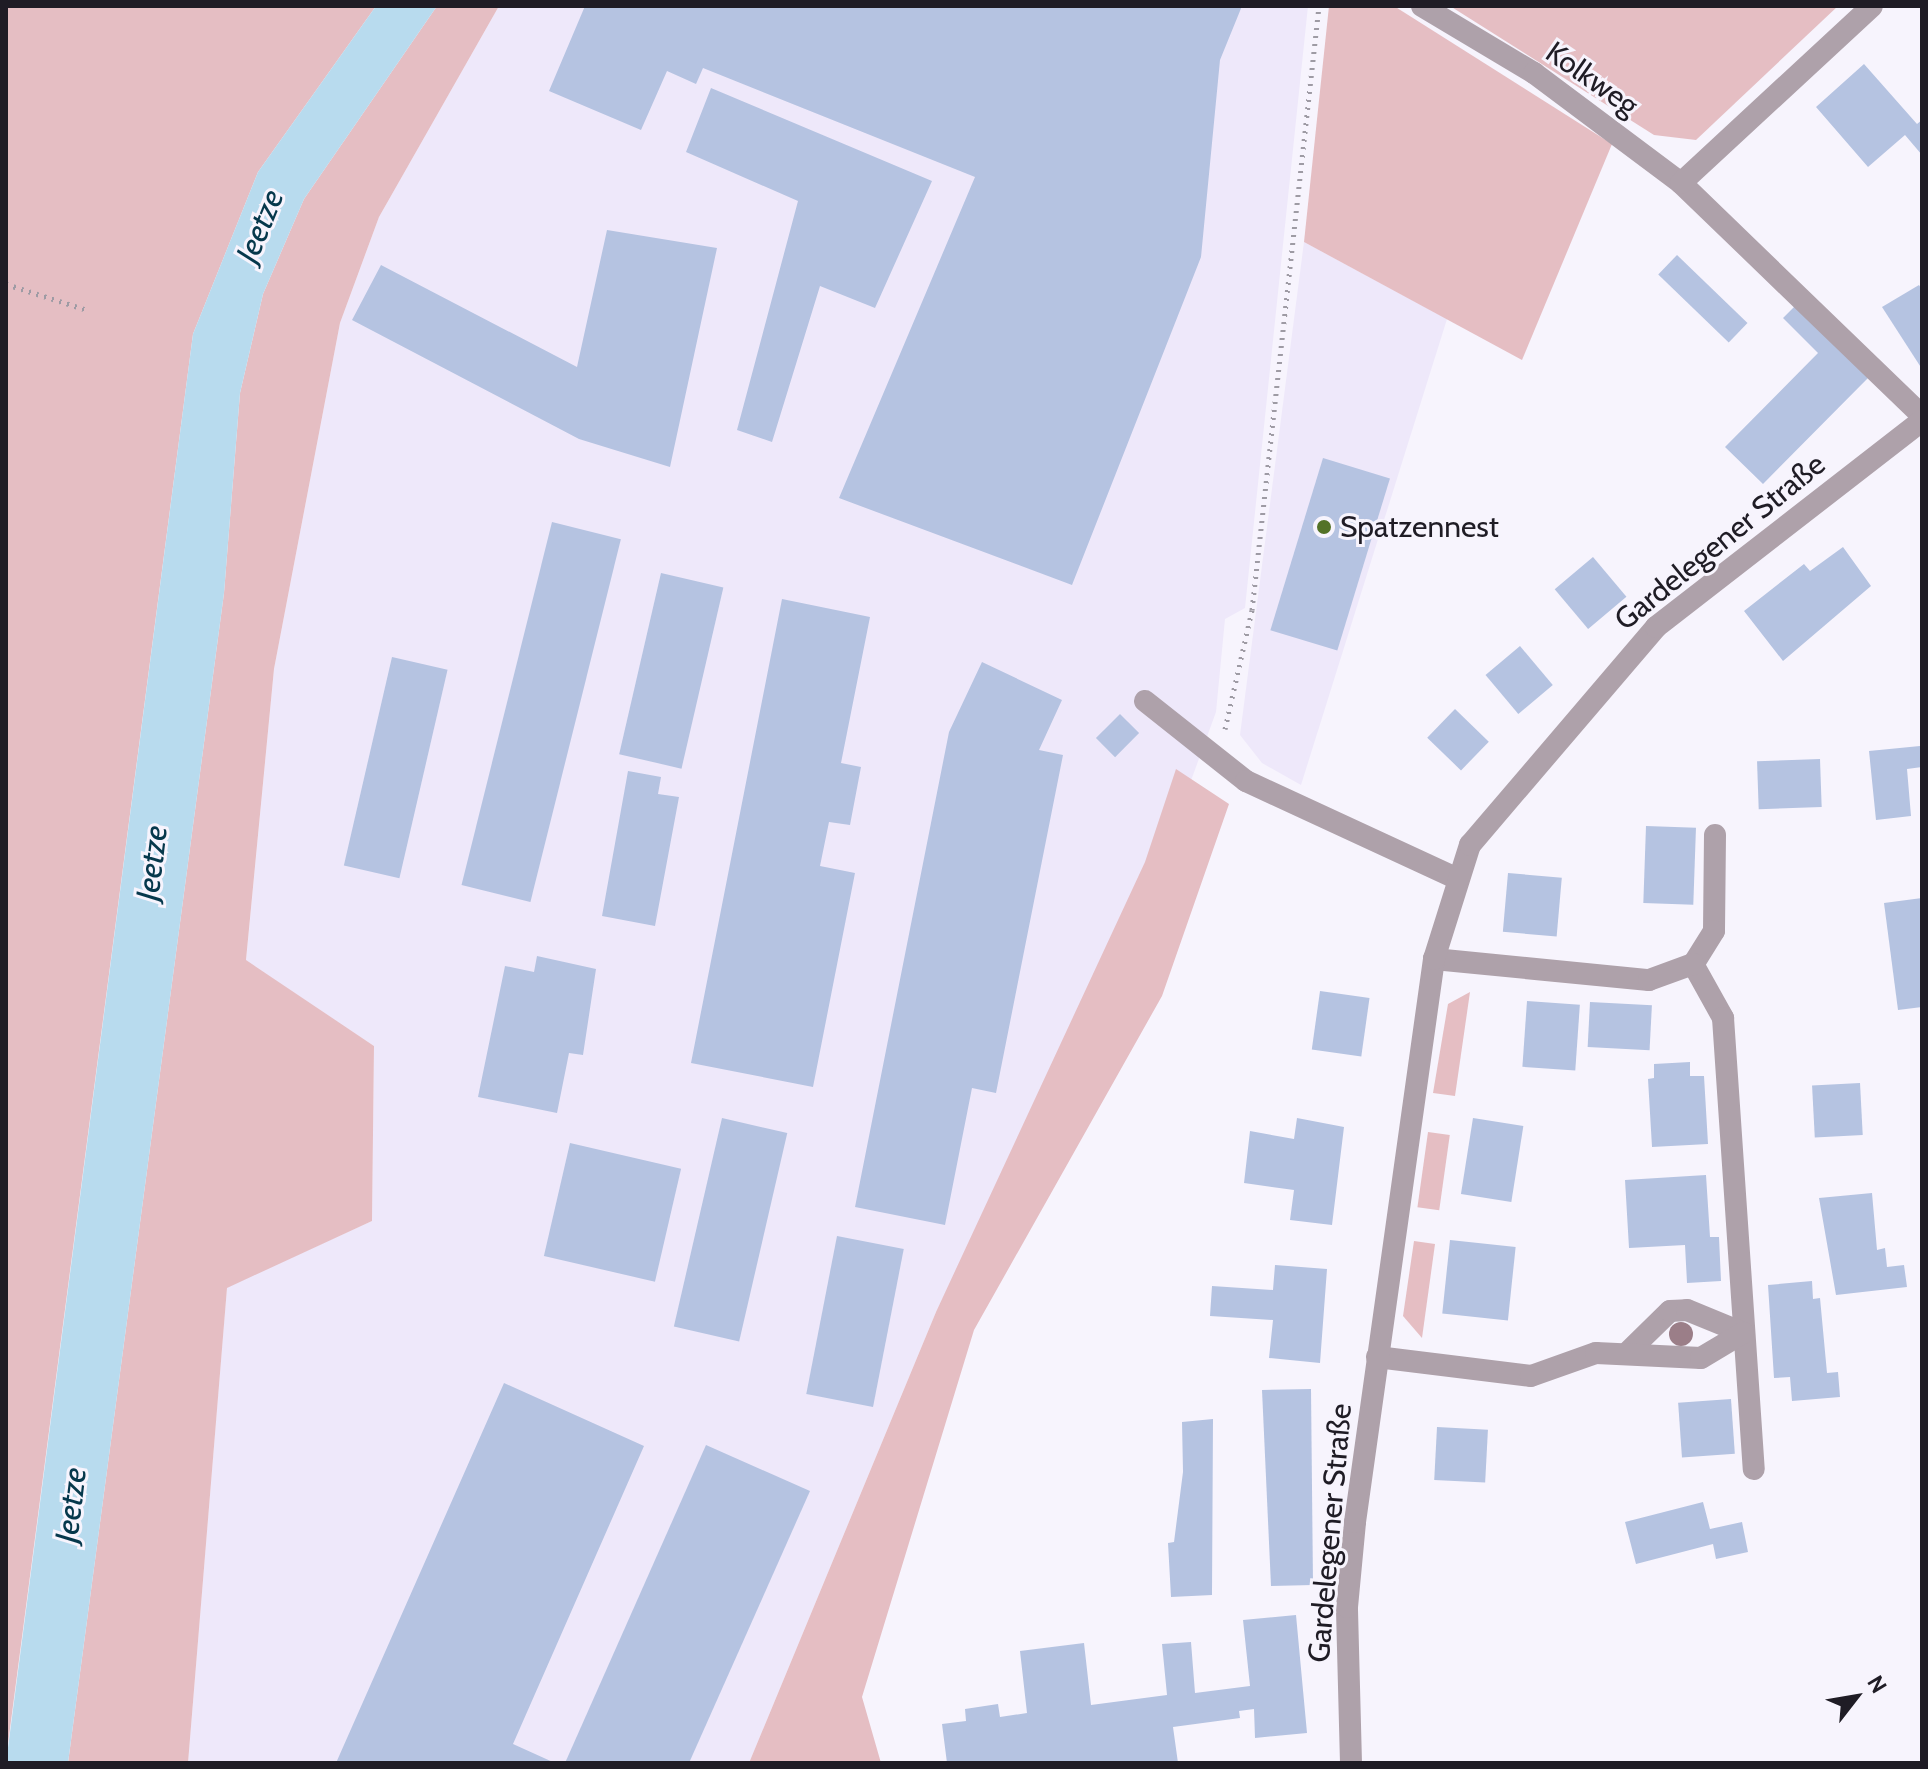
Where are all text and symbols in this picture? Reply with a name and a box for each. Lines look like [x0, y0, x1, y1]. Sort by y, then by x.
street label: Kolkweg [1539, 34, 1645, 124]
water label: Jeetze [228, 184, 292, 268]
street label: Gardelegener Straße [1608, 446, 1832, 638]
place label: Spatzennest [1340, 509, 1499, 545]
marker: Spatzennest [1315, 518, 1333, 536]
water label: Jeetze [128, 823, 176, 903]
street label: Gardelegener Straße [1301, 1402, 1359, 1664]
water label: Jeetze [47, 1465, 95, 1545]
north arrow [1816, 1657, 1896, 1737]
text: N [1861, 1671, 1893, 1698]

